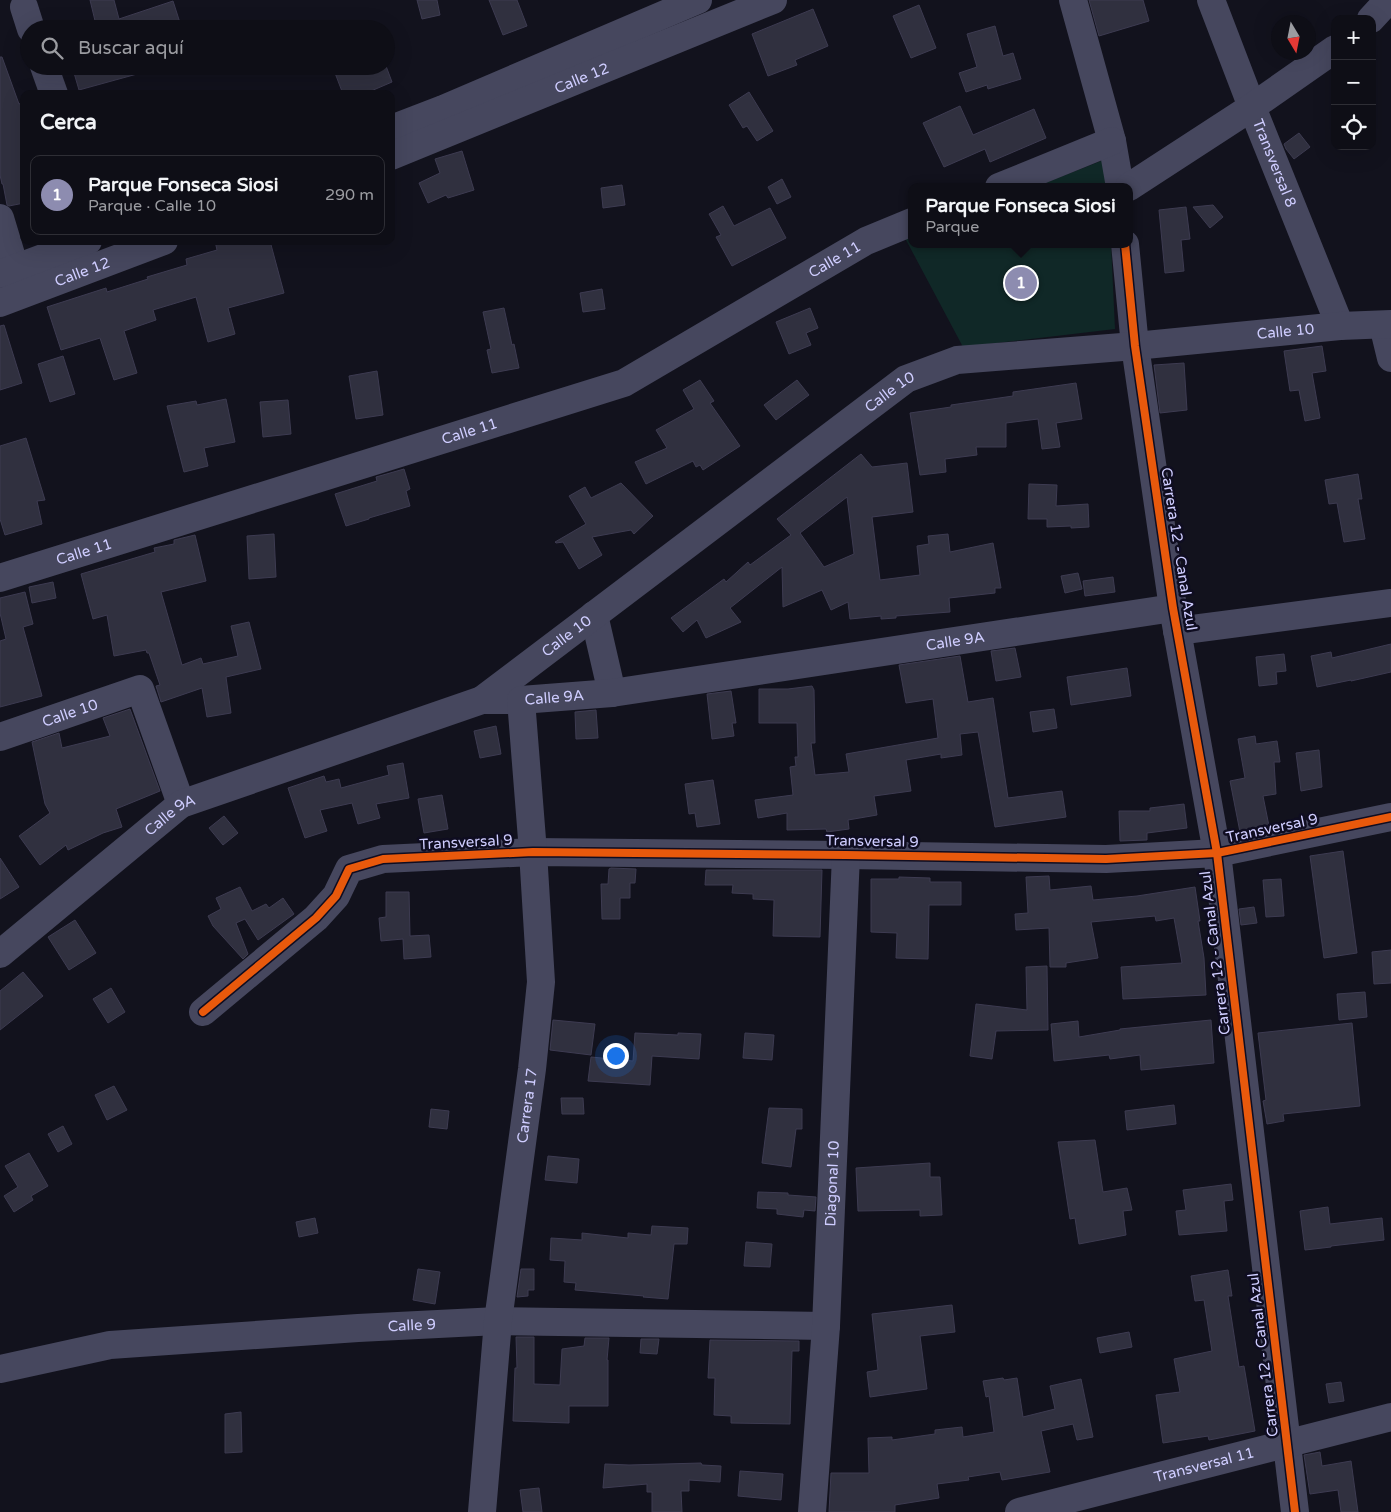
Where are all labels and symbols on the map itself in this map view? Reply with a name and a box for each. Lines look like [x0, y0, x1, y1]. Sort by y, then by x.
north arrow [1271, 15, 1316, 60]
street label: Calle 12 [552, 59, 612, 97]
street label: Transversal 8 [1249, 116, 1300, 210]
street label: Calle 11 [805, 237, 864, 282]
street label: Calle 12 [52, 253, 112, 290]
pin: 1 [1005, 264, 1037, 302]
street label: Calle 10 [1256, 320, 1315, 343]
street label: Calle 10 [861, 368, 917, 416]
street label: Calle 11 [439, 414, 500, 448]
street label: Carrera 12 - Canal Azul [1157, 466, 1201, 632]
street label: Calle 11 [54, 535, 114, 569]
street label: Calle 10 [538, 611, 595, 661]
street label: Calle 9A [925, 628, 986, 654]
street label: Calle 9A [524, 686, 585, 709]
street label: Calle 10 [40, 695, 100, 731]
street label: Calle 9A [141, 791, 198, 840]
street label: Transversal 9 [1224, 809, 1320, 847]
street label: Transversal 9 [419, 831, 513, 853]
street label: Transversal 9 [825, 831, 919, 851]
street label: Carrera 12 - Canal Azul [1196, 870, 1234, 1036]
your location [603, 1043, 629, 1069]
street label: Carrera 17 [513, 1067, 541, 1144]
street label: Diagonal 10 [821, 1140, 843, 1227]
street label: Carrera 12 - Canal Azul [1244, 1272, 1282, 1438]
street label: Calle 9 [387, 1315, 436, 1336]
street label: Transversal 11 [1152, 1443, 1256, 1486]

